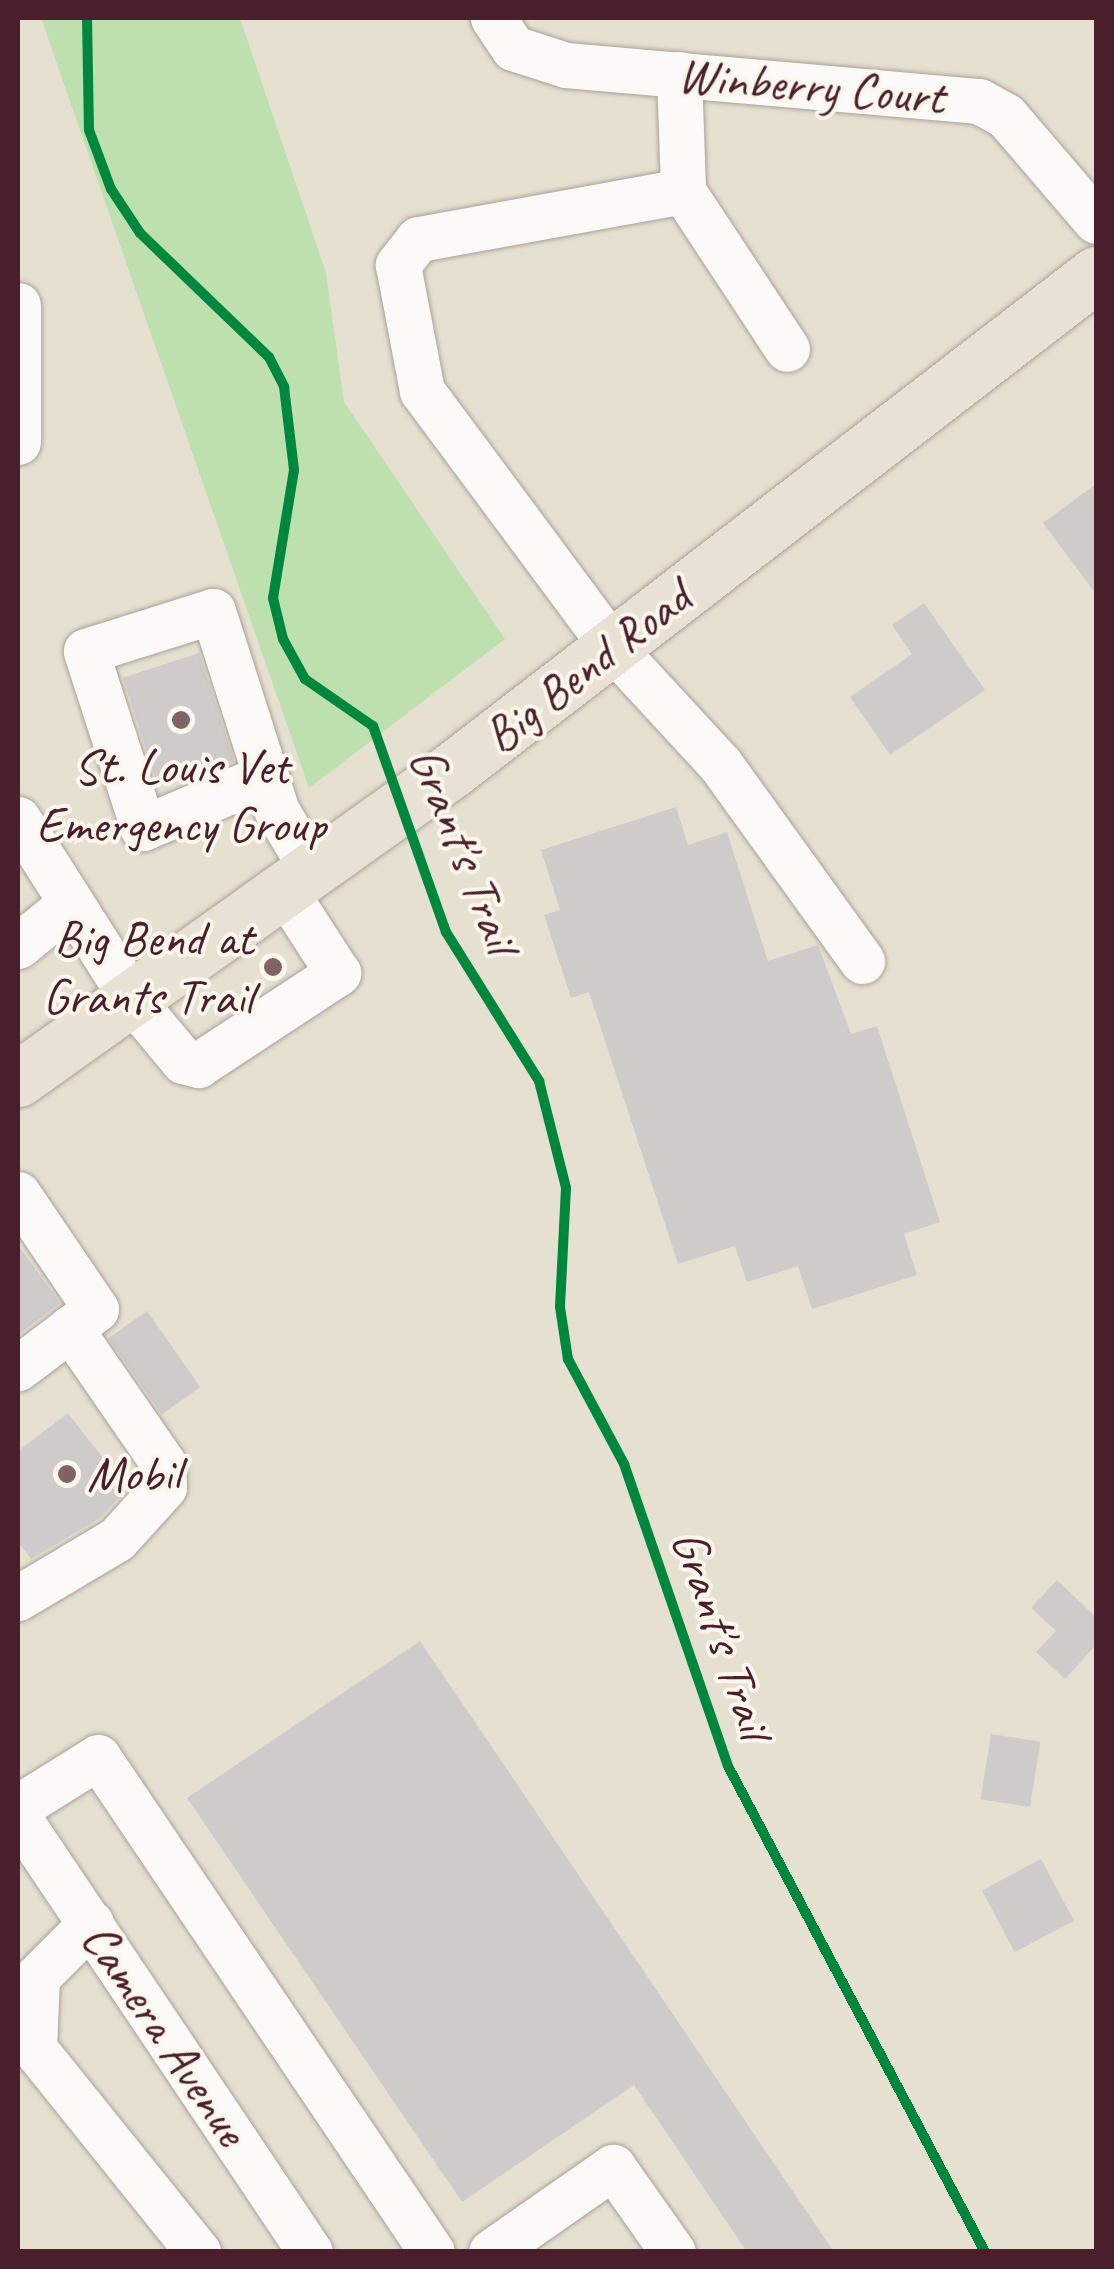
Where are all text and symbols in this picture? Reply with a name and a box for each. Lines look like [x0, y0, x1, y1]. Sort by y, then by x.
street label: Winberry Court [675, 44, 947, 128]
street label: Big Bend Road [472, 568, 702, 766]
marker: St. Louis Vet Emergency Group [170, 709, 192, 731]
place label: St. Louis Vet Emergency Group [36, 736, 326, 854]
street label: Grant's Trail [396, 739, 532, 961]
place label: Big Bend at Grants Trail [45, 908, 253, 1026]
marker: Big Bend at Grants Trail [262, 956, 284, 978]
place label: Mobil [87, 1444, 180, 1504]
marker: Mobil [56, 1463, 78, 1485]
street label: Grant's Trail [659, 1523, 785, 1745]
street label: Camera Avenue [69, 1911, 261, 2157]

